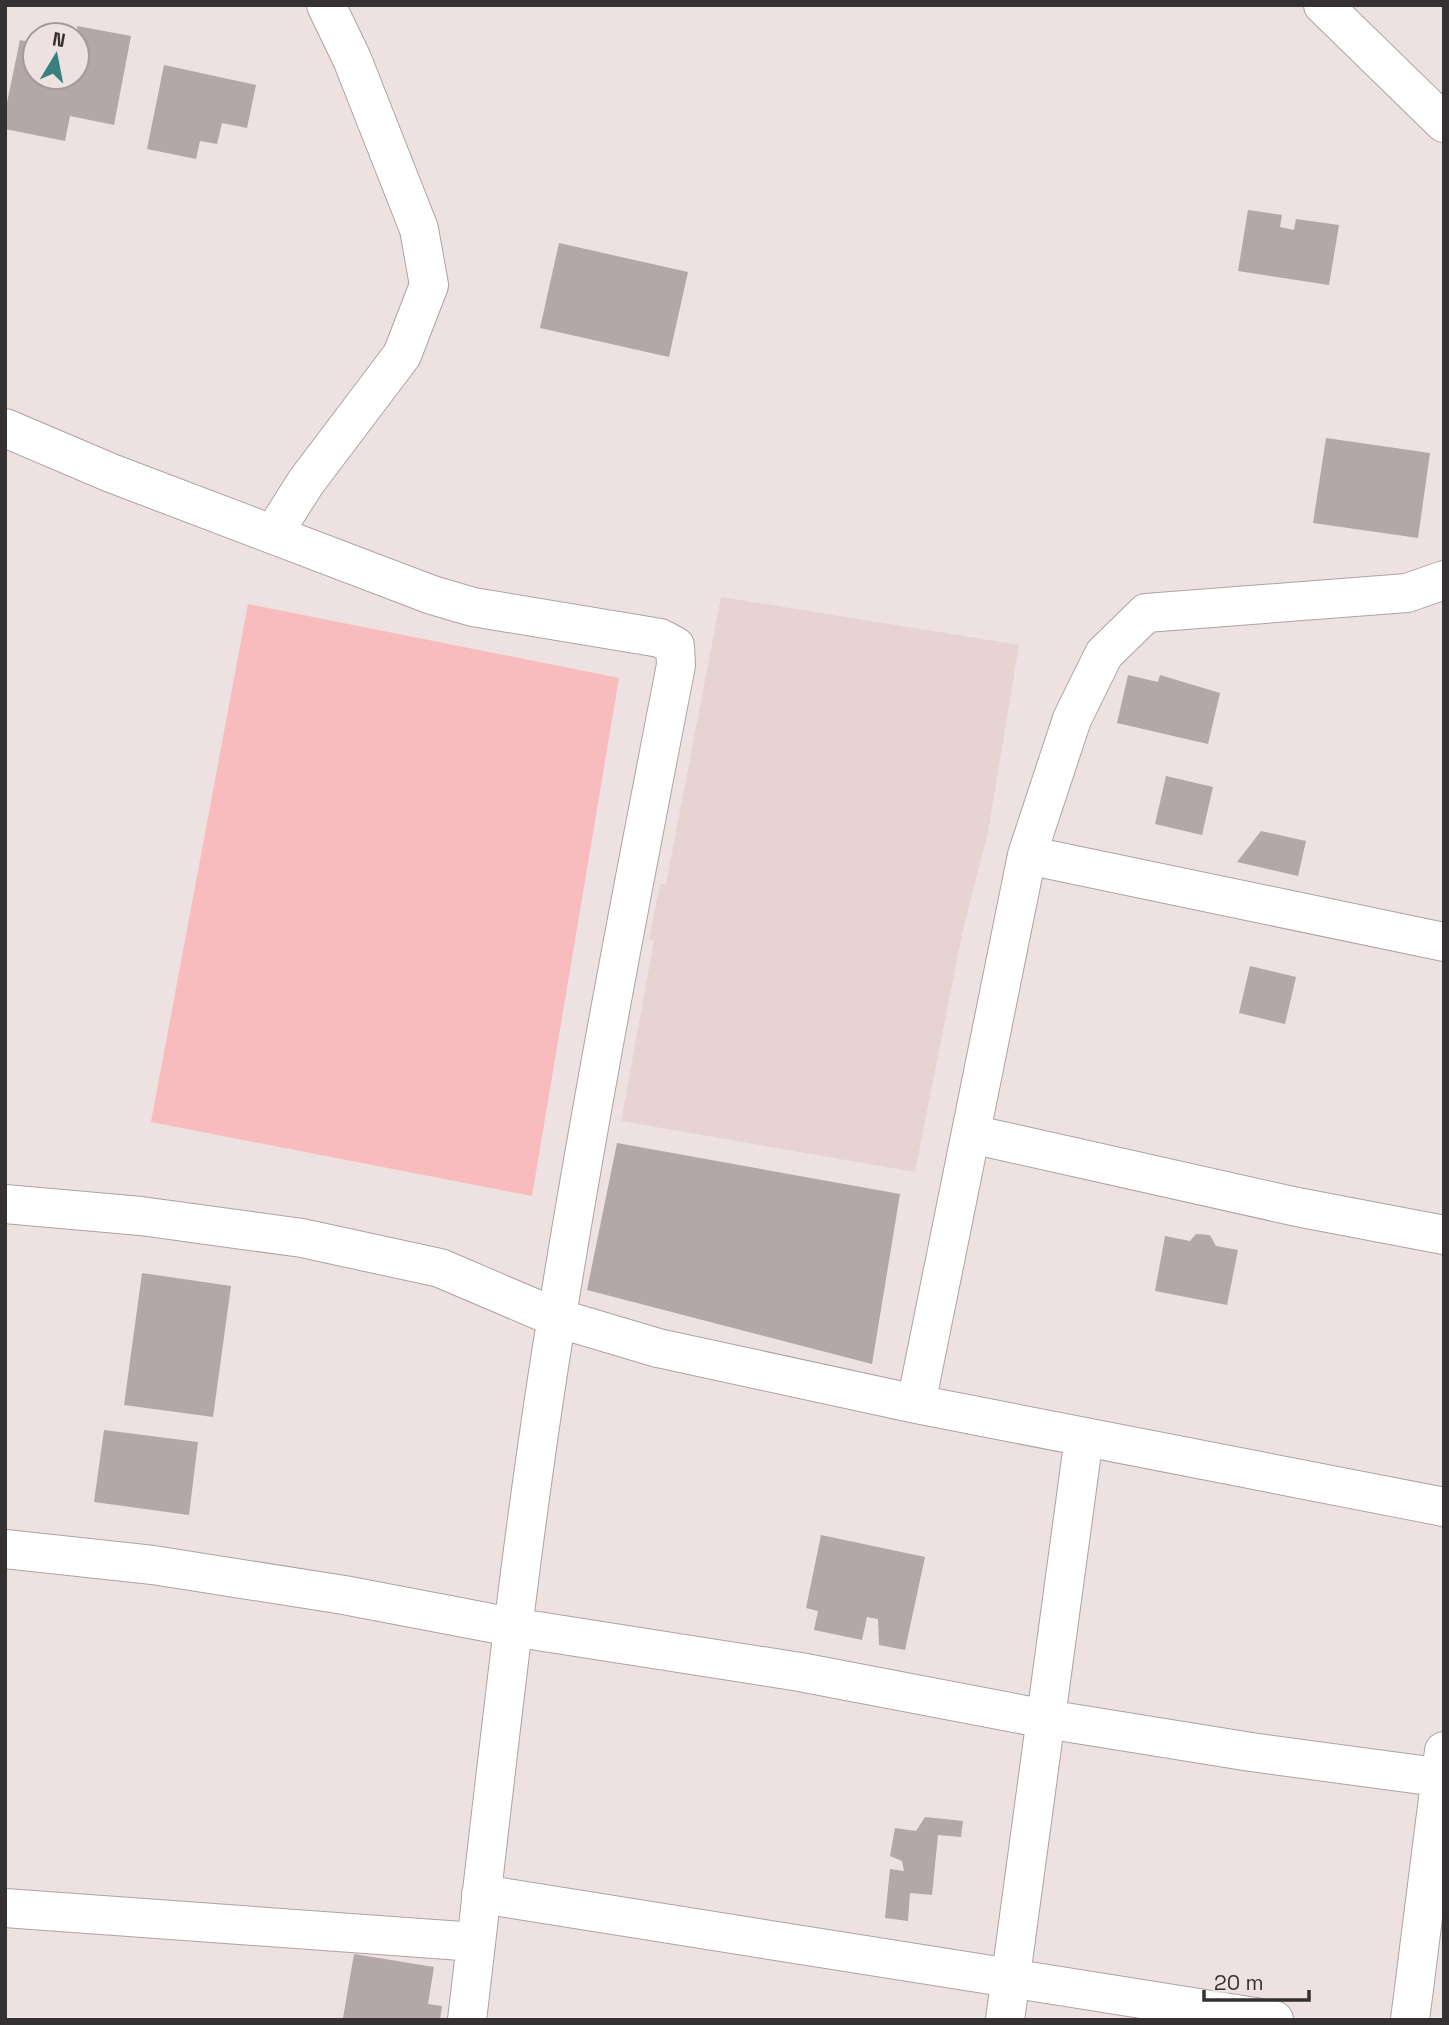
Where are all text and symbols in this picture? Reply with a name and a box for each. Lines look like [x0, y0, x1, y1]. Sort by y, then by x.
north arrow [21, 21, 91, 91]
text: N [50, 26, 67, 53]
scale bar [1204, 1958, 1309, 2002]
text: 20 m [1214, 1969, 1264, 1996]

